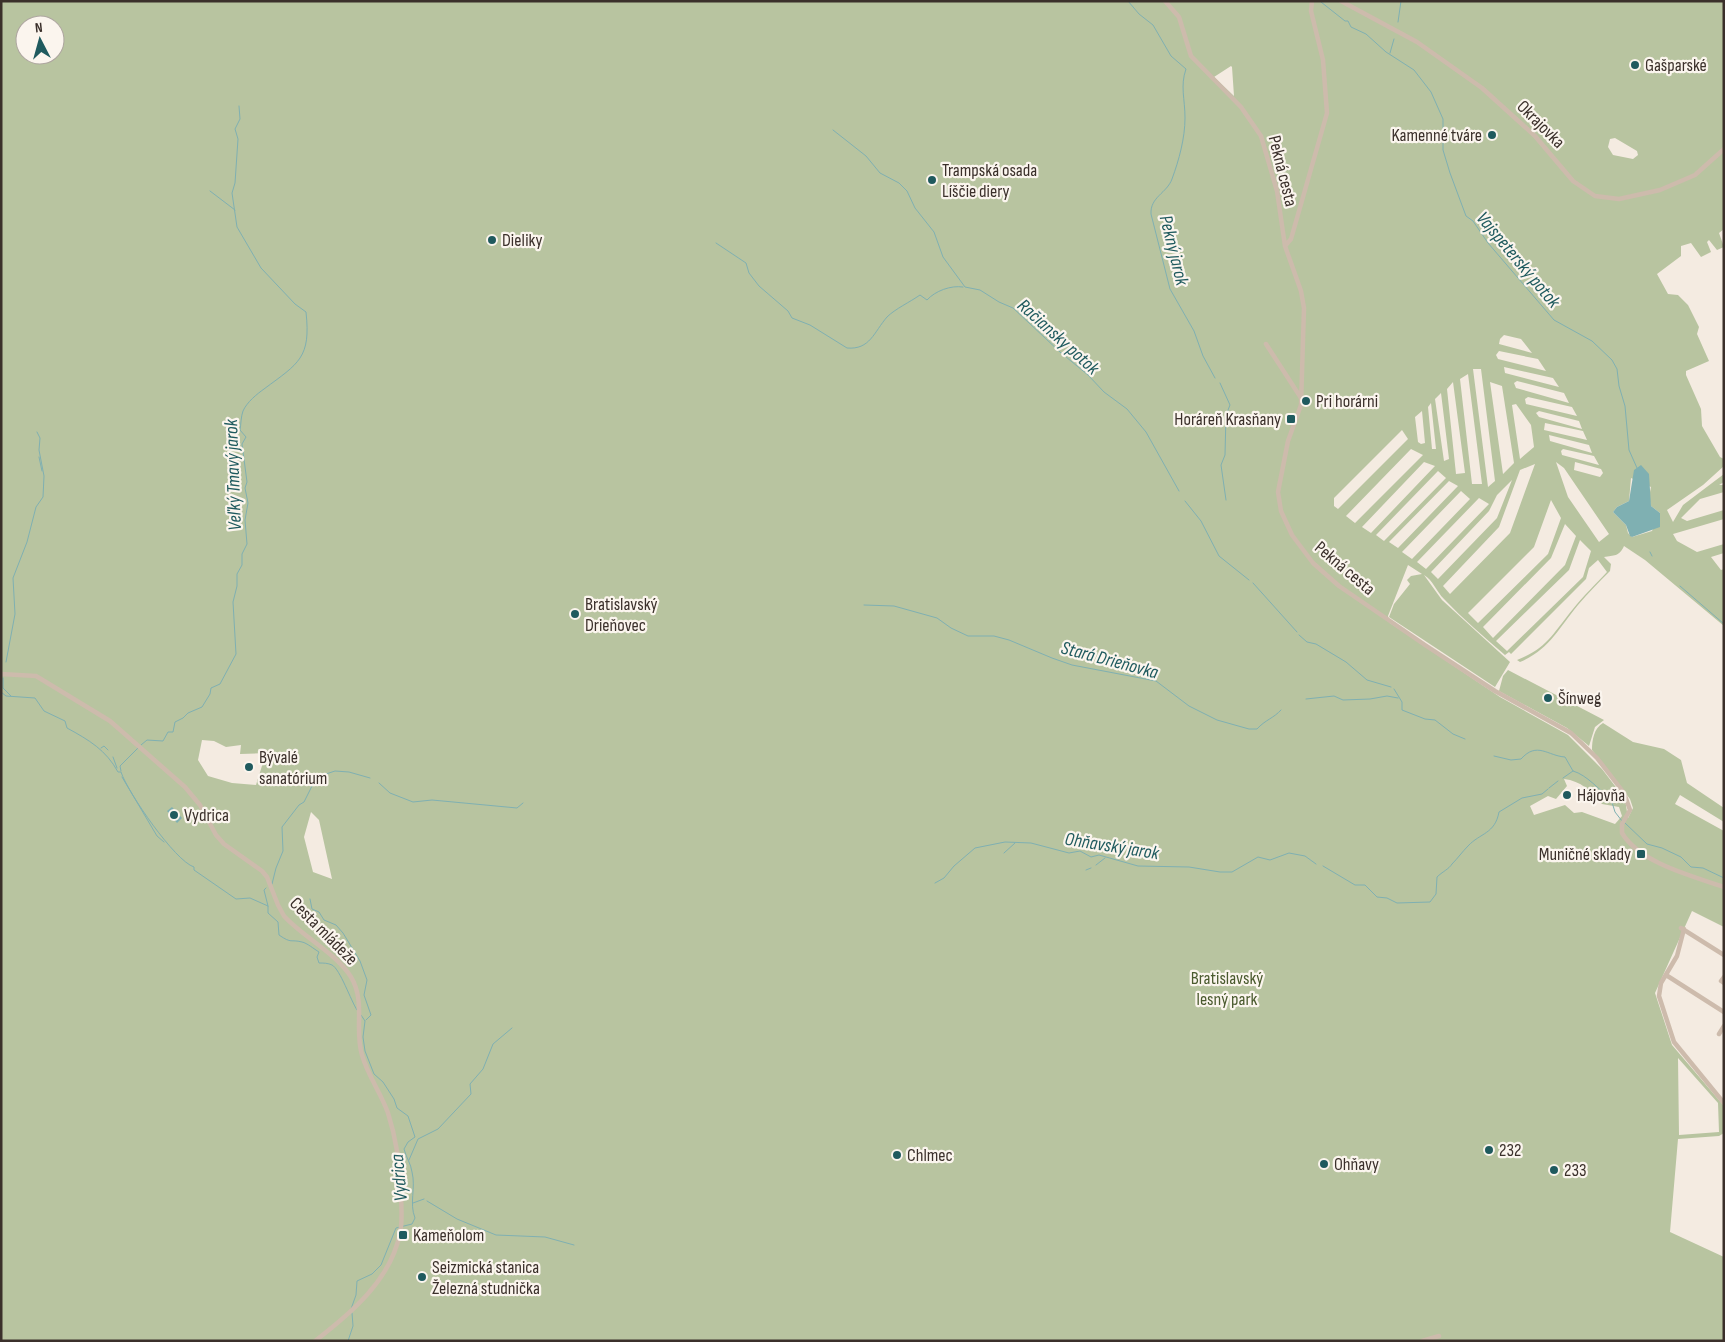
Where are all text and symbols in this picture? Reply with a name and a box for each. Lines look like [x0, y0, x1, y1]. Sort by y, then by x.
north arrow [15, 15, 65, 65]
text: N [34, 19, 43, 36]
place label: Gašparské [1645, 55, 1707, 76]
marker: Gašparské [1629, 59, 1641, 71]
street label: Okrajovka [1512, 96, 1569, 153]
place label: Kamenné tváre [1392, 125, 1482, 146]
marker: Kamenné tváre [1486, 129, 1498, 141]
street label: Pekná cesta [1264, 133, 1301, 209]
place label: Trampská osada Líščie diery [942, 160, 1037, 202]
marker: Trampská osada Líščie diery [926, 174, 938, 186]
water label: Vajspeterský potok [1471, 207, 1565, 313]
water label: Pekný jarok [1154, 213, 1194, 289]
place label: Dieliky [502, 230, 542, 251]
marker: Dieliky [486, 234, 498, 246]
water label: Račiansky potok [1012, 294, 1104, 380]
place label: Pri horárni [1316, 391, 1378, 412]
marker: Pri horárni [1300, 395, 1312, 407]
place label: Horáreň Krasňany [1174, 409, 1281, 430]
marker: Horáreň Krasňany [1285, 413, 1297, 425]
water label: Veľký Tmavý jarok [220, 418, 247, 531]
street label: Pekná cesta [1310, 537, 1379, 600]
place label: Bratislavský Drieňovec [585, 594, 658, 636]
marker: Bratislavský Drieňovec [569, 608, 581, 620]
water label: Stará Drieňovka [1059, 636, 1161, 685]
place label: Šínweg [1558, 688, 1601, 709]
marker: Šínweg [1542, 692, 1554, 704]
place label: Bývalé sanatórium [259, 747, 327, 789]
marker: Bývalé sanatórium [243, 761, 255, 773]
place label: Hájovňa [1577, 785, 1625, 806]
marker: Hájovňa [1561, 789, 1573, 801]
place label: Vydrica [184, 805, 229, 826]
marker: Vydrica [168, 809, 180, 821]
water label: Ohňavský jarok [1063, 828, 1161, 865]
place label: Muničné sklady [1539, 844, 1631, 865]
marker: Muničné sklady [1635, 848, 1647, 860]
street label: Cesta mládeže [285, 893, 362, 970]
park label: Bratislavský lesný park [1191, 968, 1263, 1010]
place label: 232 [1499, 1140, 1521, 1161]
marker: 232 [1483, 1144, 1495, 1156]
place label: Chlmec [907, 1145, 953, 1166]
marker: Chlmec [891, 1149, 903, 1161]
water label: Vydrica [386, 1153, 413, 1202]
place label: Ohňavy [1334, 1154, 1379, 1175]
marker: Ohňavy [1318, 1158, 1330, 1170]
place label: 233 [1564, 1160, 1587, 1181]
marker: 233 [1548, 1164, 1560, 1176]
place label: Kameňolom [413, 1225, 484, 1246]
marker: Kameňolom [397, 1229, 409, 1241]
place label: Seizmická stanica Železná studnička [432, 1257, 540, 1299]
marker: Seizmická stanica Železná studnička [416, 1271, 428, 1283]

